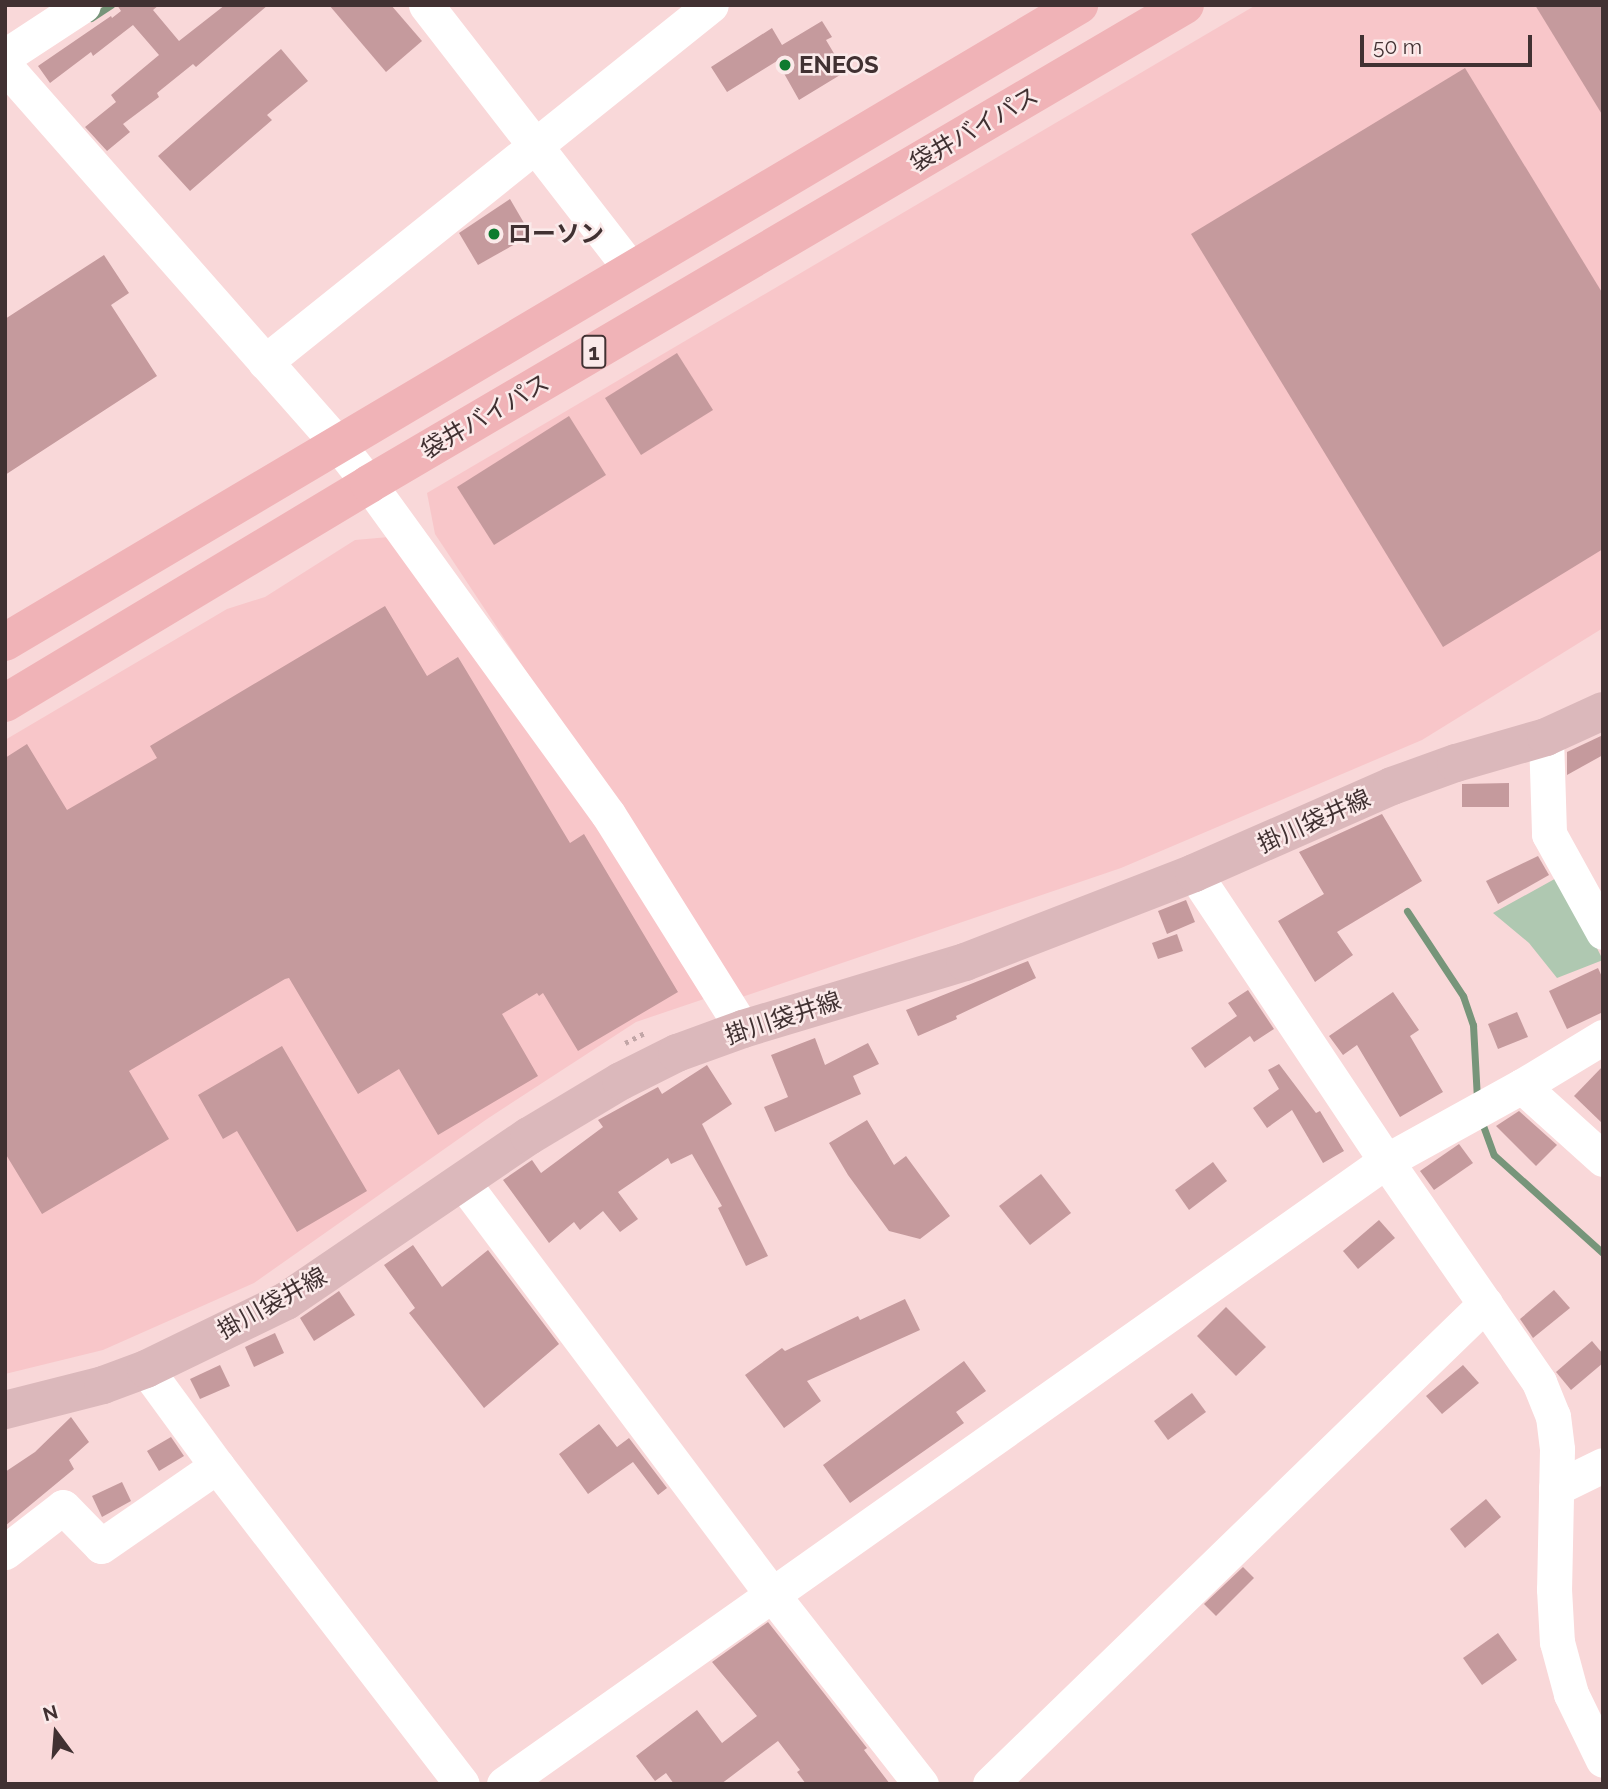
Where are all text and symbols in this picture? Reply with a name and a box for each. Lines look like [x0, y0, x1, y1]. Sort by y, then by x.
scale bar [1363, 21, 1534, 65]
text: 50 m [1373, 34, 1422, 59]
place label: ENEOS [799, 51, 879, 79]
marker: ENEOS [777, 57, 793, 73]
street label: 袋井バイパス [904, 81, 1044, 177]
place label: ローソン [508, 220, 604, 248]
marker: ローソン [486, 226, 502, 242]
road number: 1 [580, 332, 608, 372]
street label: 袋井バイパス [415, 368, 555, 464]
street label: 掛川袋井線 [1253, 783, 1375, 859]
street label: 掛川袋井線 [721, 986, 845, 1050]
street label: 掛川袋井線 [213, 1261, 331, 1345]
north arrow [21, 1698, 91, 1768]
text: N [40, 1700, 60, 1725]

